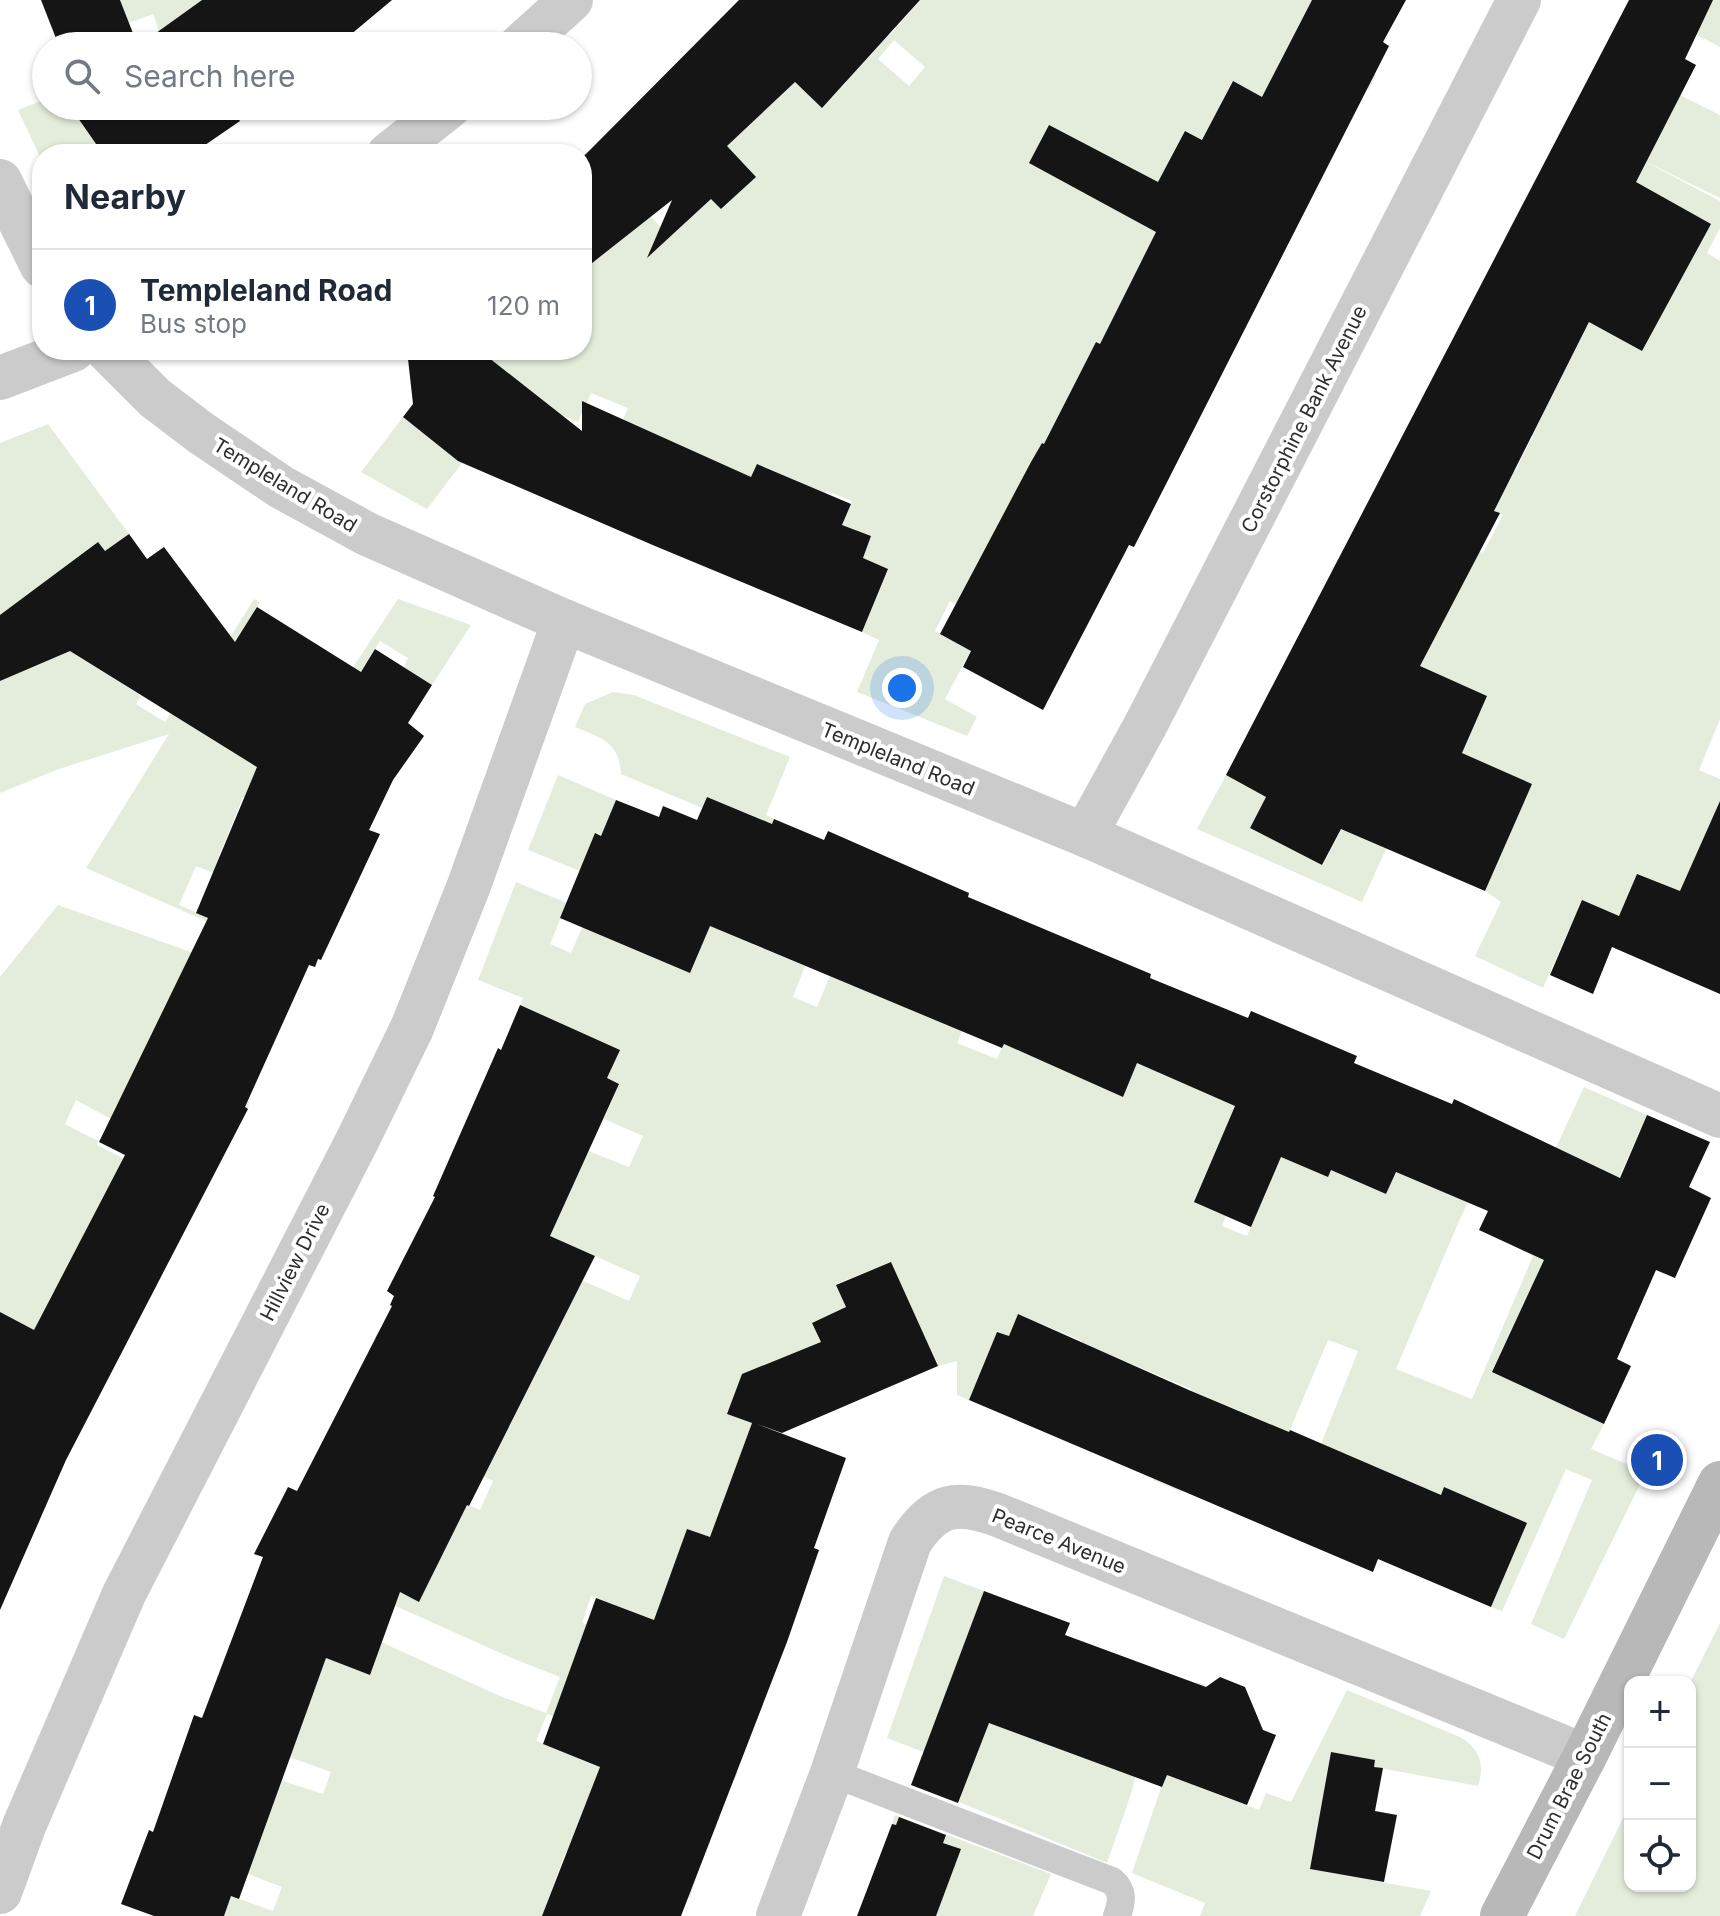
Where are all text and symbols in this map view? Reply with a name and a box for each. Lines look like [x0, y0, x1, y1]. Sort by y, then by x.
search box [32, 32, 592, 120]
icon: search [60, 54, 104, 98]
text: Search here [124, 58, 296, 94]
text: Nearby [64, 176, 186, 217]
text: Templeland Road [140, 272, 392, 308]
text: 1 [84, 290, 96, 321]
text: 120 m [487, 290, 560, 321]
street label: Corstorphine Bank Avenue [1236, 301, 1372, 537]
text: Bus stop [140, 308, 247, 339]
street label: Templeland Road [209, 433, 361, 537]
your location [882, 668, 922, 708]
street label: Templeland Road [818, 717, 978, 801]
street label: Hillview Drive [255, 1199, 335, 1325]
pin: 1 [1631, 1430, 1683, 1490]
street label: Pearce Avenue [989, 1503, 1129, 1579]
map controls [1624, 1676, 1696, 1892]
button: + [1624, 1676, 1696, 1748]
street label: Drum Brae South [1522, 1709, 1616, 1863]
button: − [1624, 1748, 1696, 1820]
button: locate [1624, 1820, 1696, 1892]

